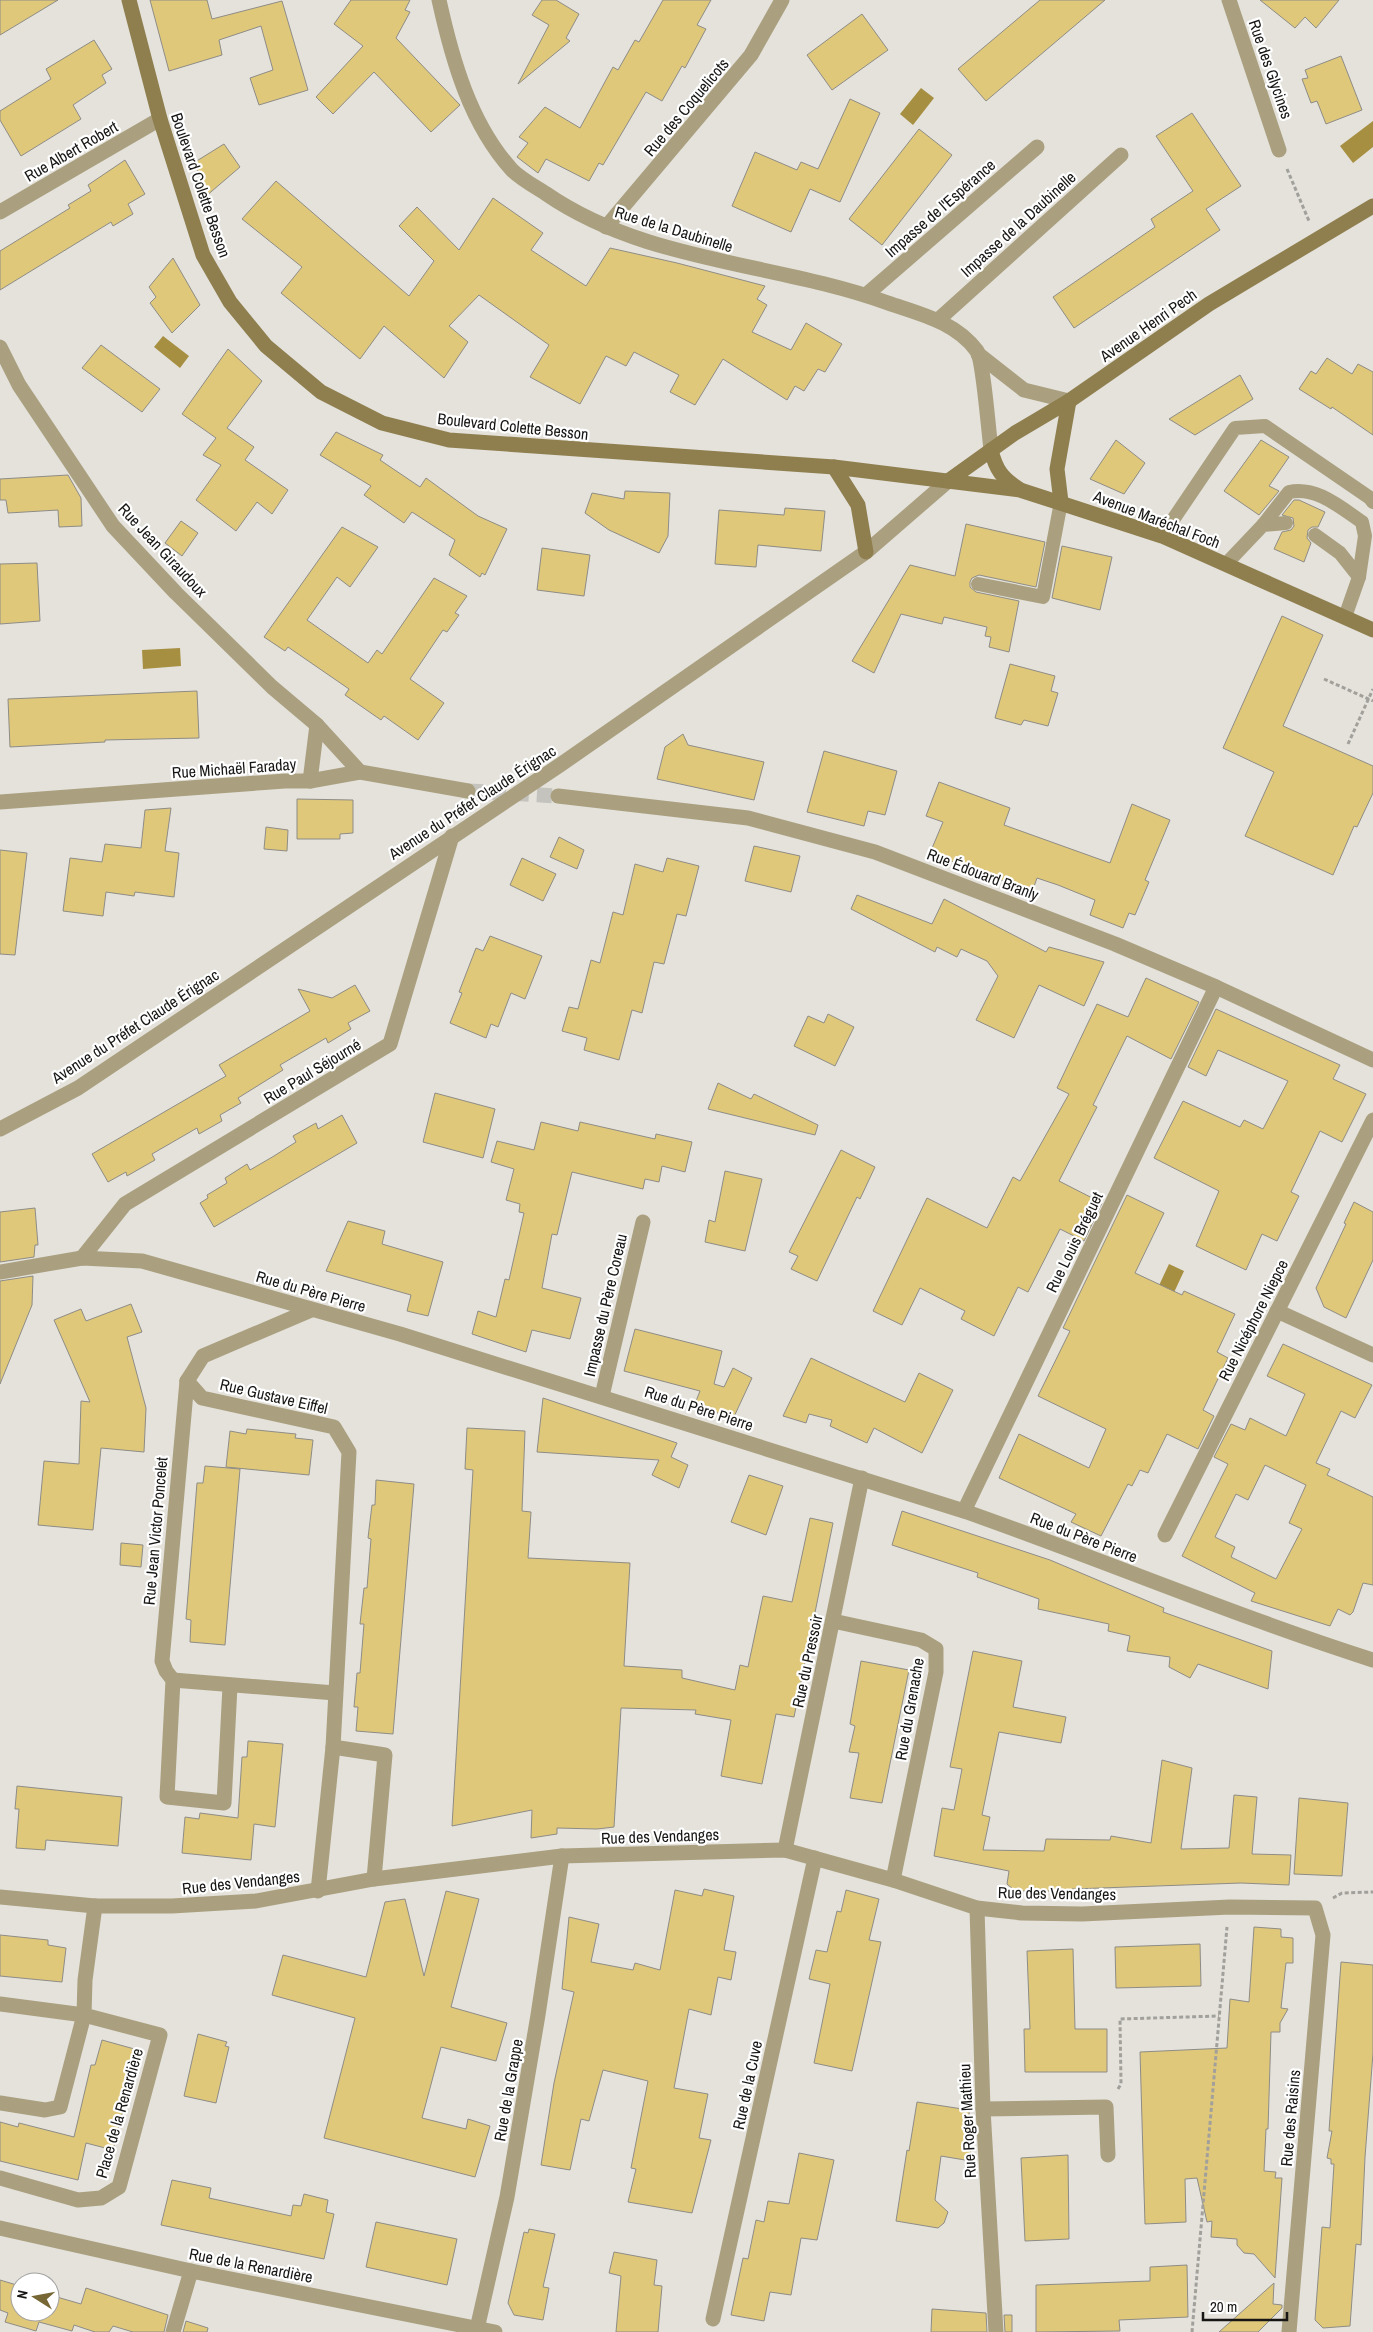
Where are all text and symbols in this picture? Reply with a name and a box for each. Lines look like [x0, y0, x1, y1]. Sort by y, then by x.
street label: Rue des Glycines [1244, 16, 1298, 122]
street label: Rue des Coquelicots [638, 53, 734, 161]
street label: Boulevard Colette Besson [166, 110, 236, 260]
street label: Rue Albert Robert [20, 115, 122, 187]
street label: Impasse de l'Espérance [880, 154, 1000, 262]
street label: Impasse de la Daubinelle [956, 166, 1080, 282]
street label: Rue de la Daubinelle [612, 201, 736, 257]
street label: Avenue Henri Pech [1094, 283, 1201, 367]
street label: Boulevard Colette Besson [436, 407, 590, 445]
street label: Avenue Maréchal Foch [1090, 484, 1224, 553]
street label: Rue Jean Giraudoux [114, 498, 213, 602]
street label: Avenue du Préfet Claude Érignac [383, 739, 560, 865]
street label: Rue Michaël Faraday [171, 753, 297, 783]
street label: Rue Édouard Branly [924, 843, 1042, 906]
street label: Avenue du Préfet Claude Érignac [46, 963, 223, 1089]
street label: Rue Paul Séjourné [259, 1033, 365, 1109]
street label: Rue Louis Bréguet [1040, 1188, 1108, 1296]
street label: Impasse du Père Coreau [578, 1231, 632, 1379]
street label: Rue Nicéphore Niepce [1213, 1256, 1293, 1384]
street label: Rue du Père Pierre [254, 1265, 368, 1317]
street label: Rue Gustave Eiffel [218, 1373, 330, 1419]
street label: Rue du Père Pierre [642, 1380, 756, 1436]
street label: Rue Jean Victor Poncelet [138, 1456, 172, 1606]
street label: Rue du Père Pierre [1027, 1506, 1141, 1568]
street label: Rue du Pressoir [786, 1612, 828, 1710]
street label: Rue du Grenache [889, 1656, 929, 1762]
street label: Rue des Vendanges [601, 1823, 719, 1849]
street label: Rue des Vendanges [181, 1865, 301, 1899]
street label: Rue des Vendanges [998, 1881, 1116, 1905]
street label: Rue de la Grappe [488, 2037, 528, 2143]
street label: Rue de la Cuve [727, 2038, 767, 2132]
street label: Place de la Renardière [90, 2045, 148, 2181]
street label: Rue Roger Mathieu [953, 2063, 981, 2179]
street label: Rue des Raisins [1275, 2069, 1305, 2167]
street label: Rue de la Renardière [187, 2242, 315, 2288]
north arrow [10, 2272, 60, 2322]
text: N [13, 2289, 32, 2300]
scale bar [1203, 2290, 1287, 2322]
text: 20 m [1210, 2296, 1237, 2317]

